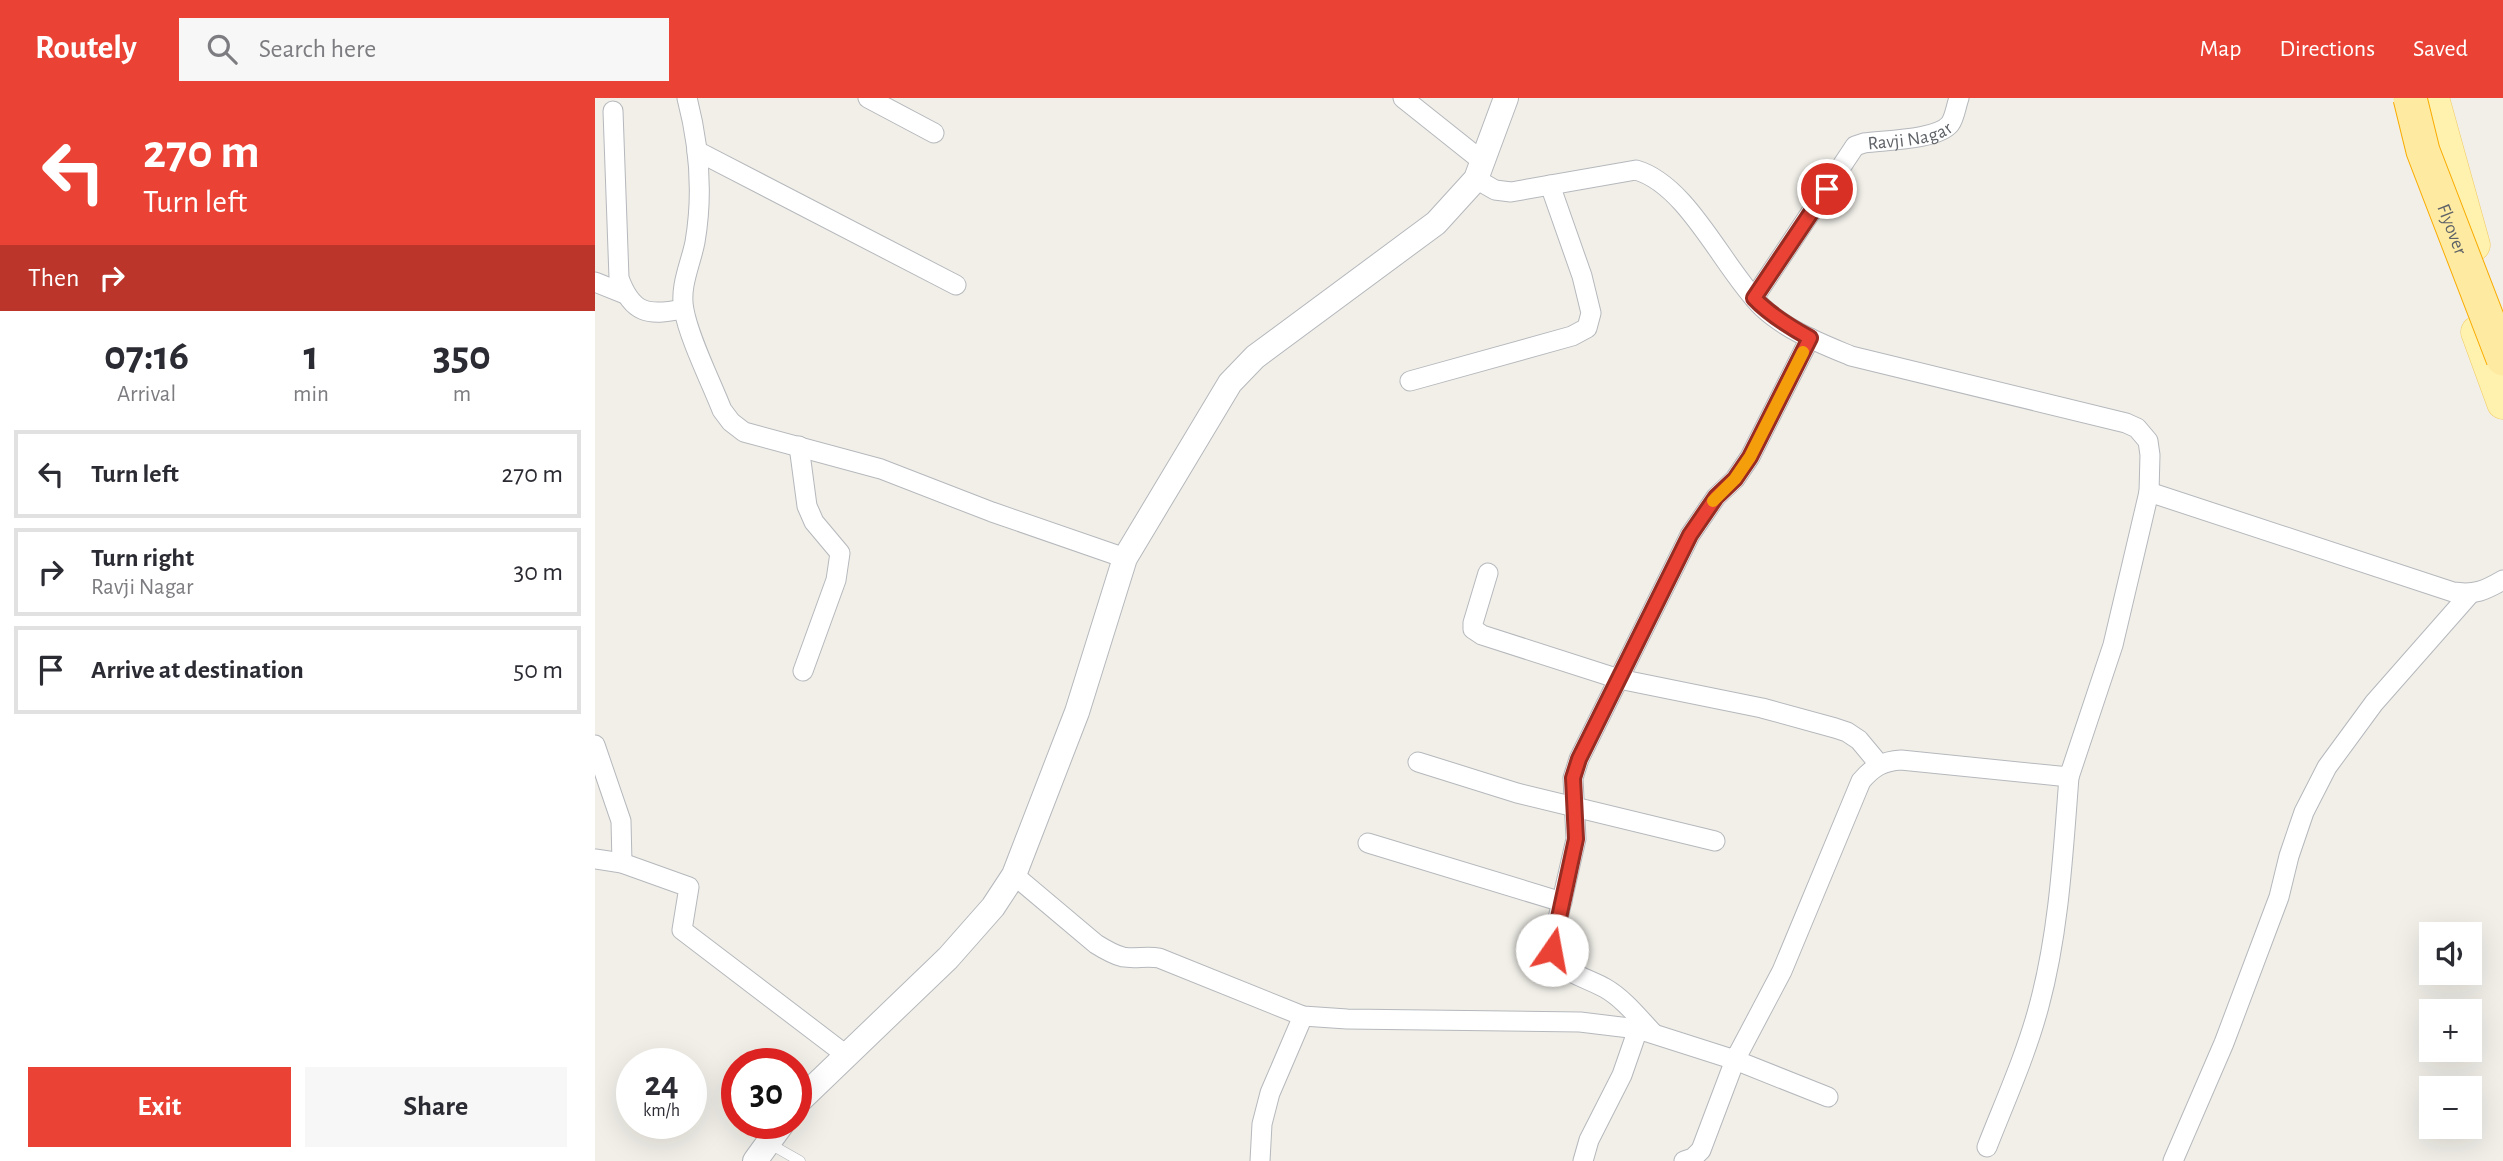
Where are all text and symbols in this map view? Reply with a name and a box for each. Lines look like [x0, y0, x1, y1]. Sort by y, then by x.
search box [179, 18, 669, 81]
icon: search [203, 30, 241, 68]
text: Routely [35, 32, 137, 65]
text: Search here [259, 36, 376, 62]
text: Map [2199, 37, 2241, 61]
text: Directions [2279, 37, 2375, 61]
text: Saved [2413, 37, 2468, 61]
street label: Ravji Nagar [1867, 119, 1956, 153]
icon: left [28, 126, 119, 217]
text: 270 m [143, 128, 260, 177]
pin [1797, 159, 1857, 219]
icon: arrive [1808, 170, 1846, 208]
text: Turn left [143, 186, 247, 218]
street label: Flyover [2433, 201, 2470, 257]
icon: right [93, 259, 131, 297]
text: Then [28, 265, 79, 291]
text: 07:16 [104, 335, 189, 377]
text: 1 [303, 335, 319, 377]
text: 350 [433, 335, 491, 377]
text: Arrival [117, 383, 176, 406]
text: min [293, 383, 329, 406]
text: m [453, 383, 471, 406]
icon: left [32, 455, 70, 493]
text: Turn left [91, 461, 179, 487]
text: 270 m [502, 461, 563, 487]
text: Turn right [91, 545, 194, 571]
icon: right [32, 553, 70, 591]
text: 30 m [513, 559, 563, 585]
text: Ravji Nagar [91, 576, 193, 599]
icon: arrive [32, 651, 70, 689]
text: Arrive at destination [91, 657, 304, 683]
text: 50 m [513, 657, 563, 683]
position arrow [1515, 913, 1589, 987]
map controls [2419, 922, 2482, 1139]
button: sound [2419, 922, 2482, 985]
button: + [2419, 999, 2482, 1062]
speed limit sign: 30 [721, 1048, 812, 1139]
button: Exit [28, 1067, 291, 1147]
button: Share [305, 1067, 567, 1147]
text: 24 [644, 1067, 679, 1102]
button: − [2419, 1076, 2482, 1139]
text: km/h [643, 1102, 680, 1120]

